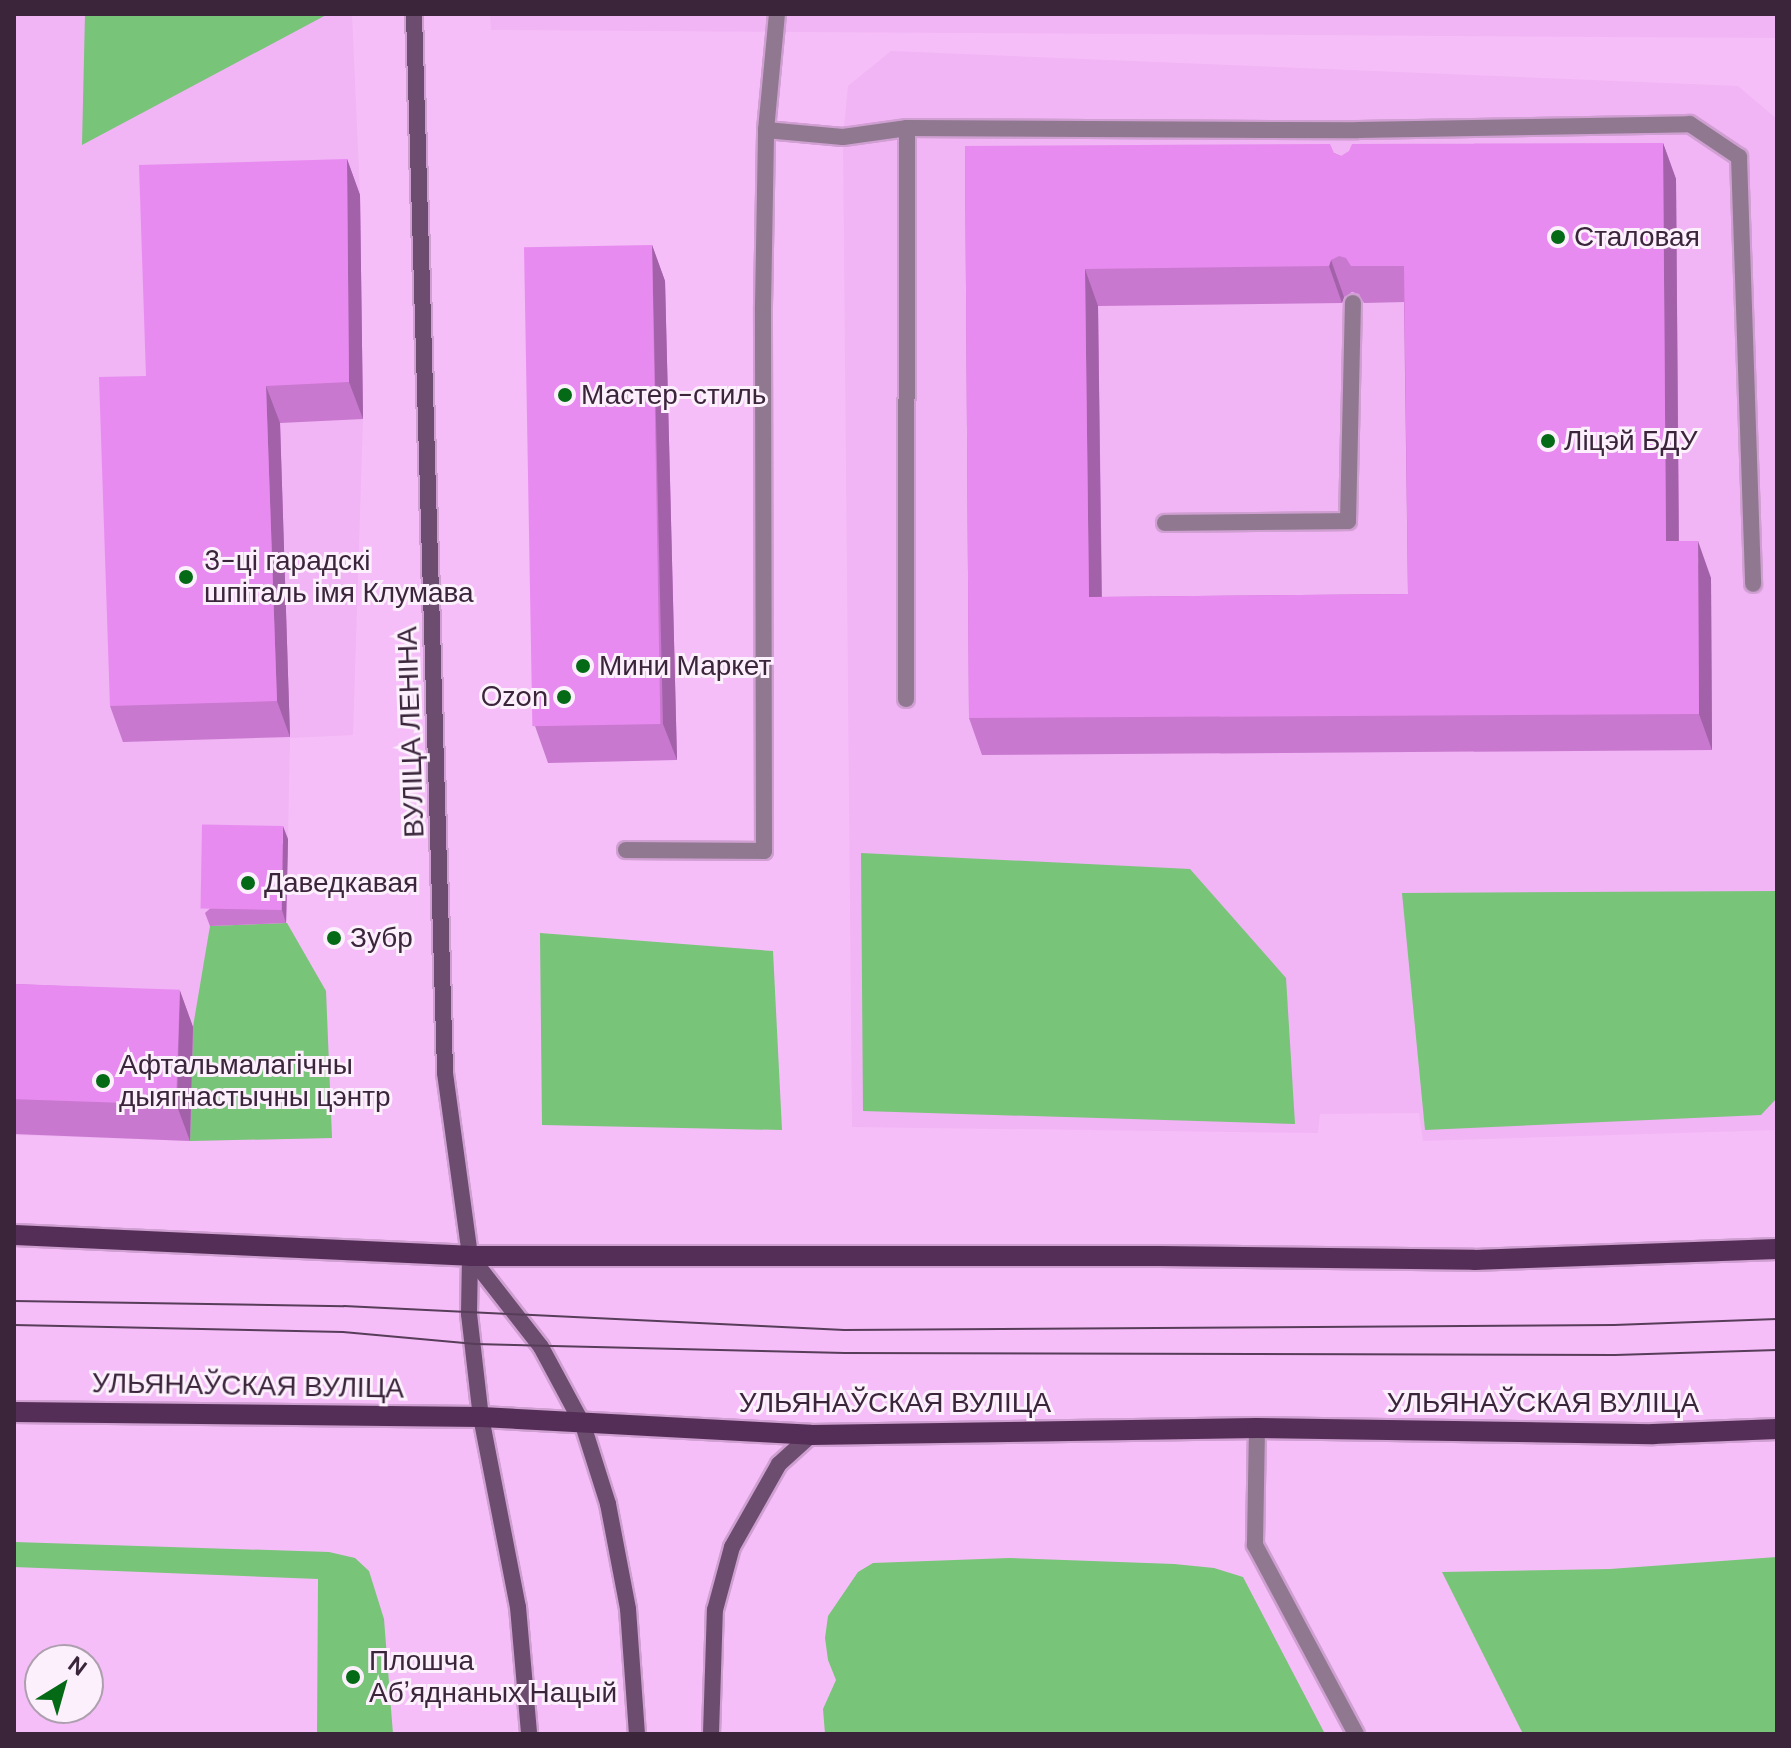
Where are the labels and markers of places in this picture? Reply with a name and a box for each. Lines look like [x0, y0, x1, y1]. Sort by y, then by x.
place label: Сталовая [1574, 220, 1700, 254]
marker: Сталовая [1549, 228, 1567, 246]
place label: Мастер-стиль [581, 378, 766, 412]
marker: Мастер-стиль [556, 386, 574, 404]
place label: Ліцэй БДУ [1564, 424, 1697, 458]
marker: Ліцэй БДУ [1539, 432, 1557, 450]
place label: 3-ці гарадскі шпіталь імя Клумава [204, 544, 474, 610]
marker: 3-ці гарадскі шпіталь імя Клумава [175, 566, 197, 588]
place label: Мини Маркет [599, 649, 771, 683]
marker: Мини Маркет [574, 657, 592, 675]
place label: Ozon [481, 680, 548, 714]
marker: Ozon [555, 688, 573, 706]
place label: Даведкавая [264, 866, 418, 900]
marker: Даведкавая [239, 874, 257, 892]
place label: Зубр [350, 921, 413, 955]
marker: Зубр [325, 929, 343, 947]
place label: Афтальмалагічны дыягнастычны цэнтр [119, 1048, 391, 1114]
marker: Афтальмалагічны дыягнастычны цэнтр [94, 1072, 112, 1090]
place label: Плошча Абʼяднаных Нацый [369, 1644, 617, 1710]
marker: Плошча Абʼяднаных Нацый [344, 1668, 362, 1686]

